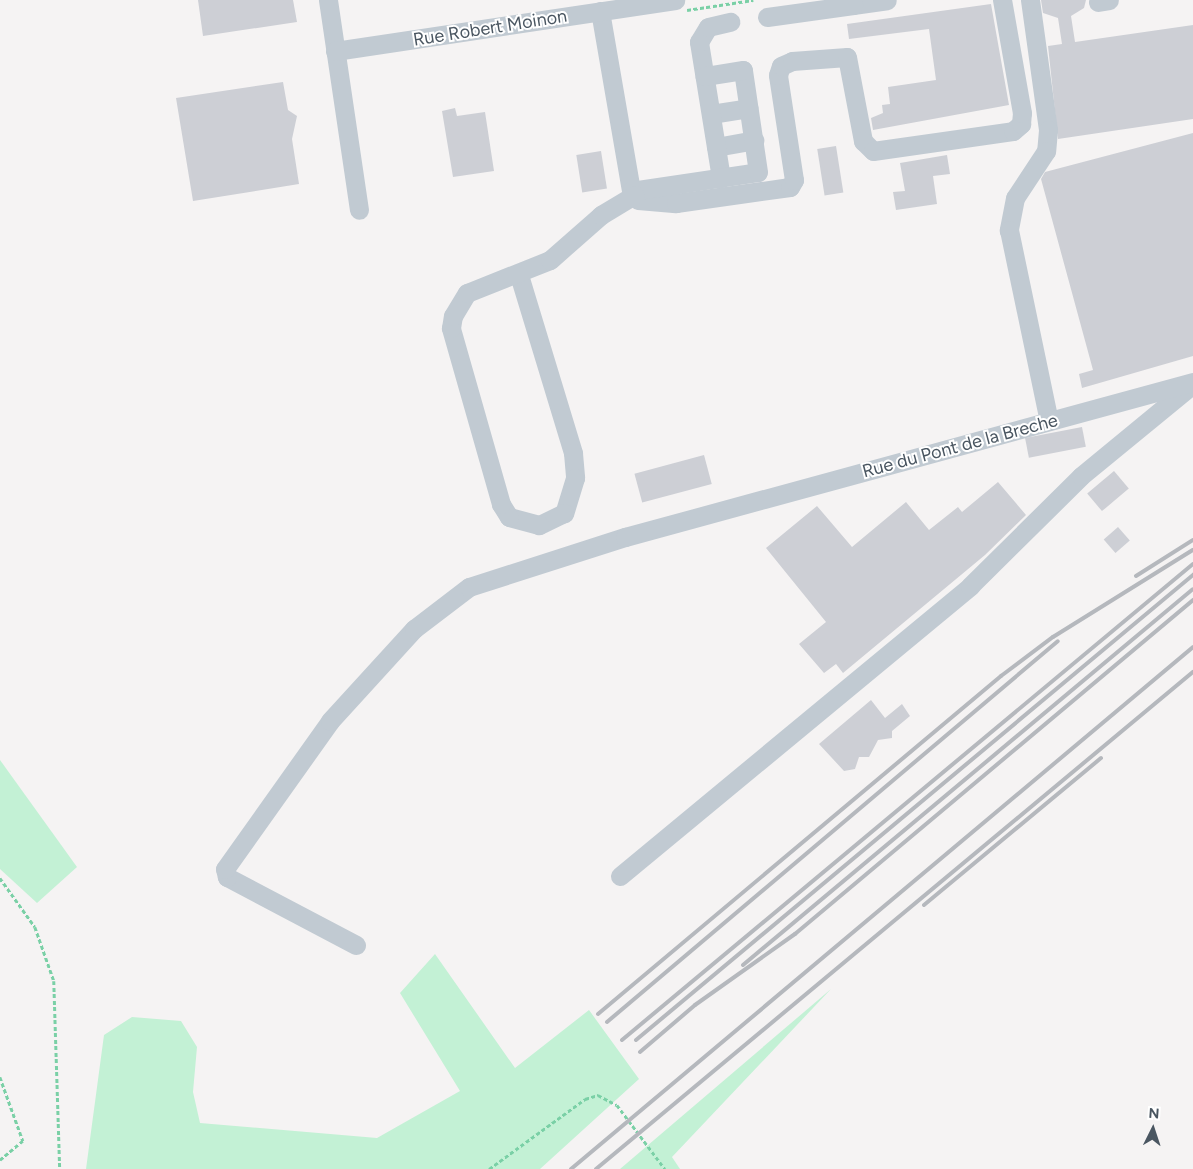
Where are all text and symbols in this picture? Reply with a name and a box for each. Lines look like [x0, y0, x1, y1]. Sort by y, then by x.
street label: Rue Robert Moinon [412, 5, 568, 51]
street label: Rue du Pont de la Breche [860, 409, 1060, 483]
north arrow [1128, 1104, 1178, 1154]
text: N [1148, 1105, 1160, 1122]

